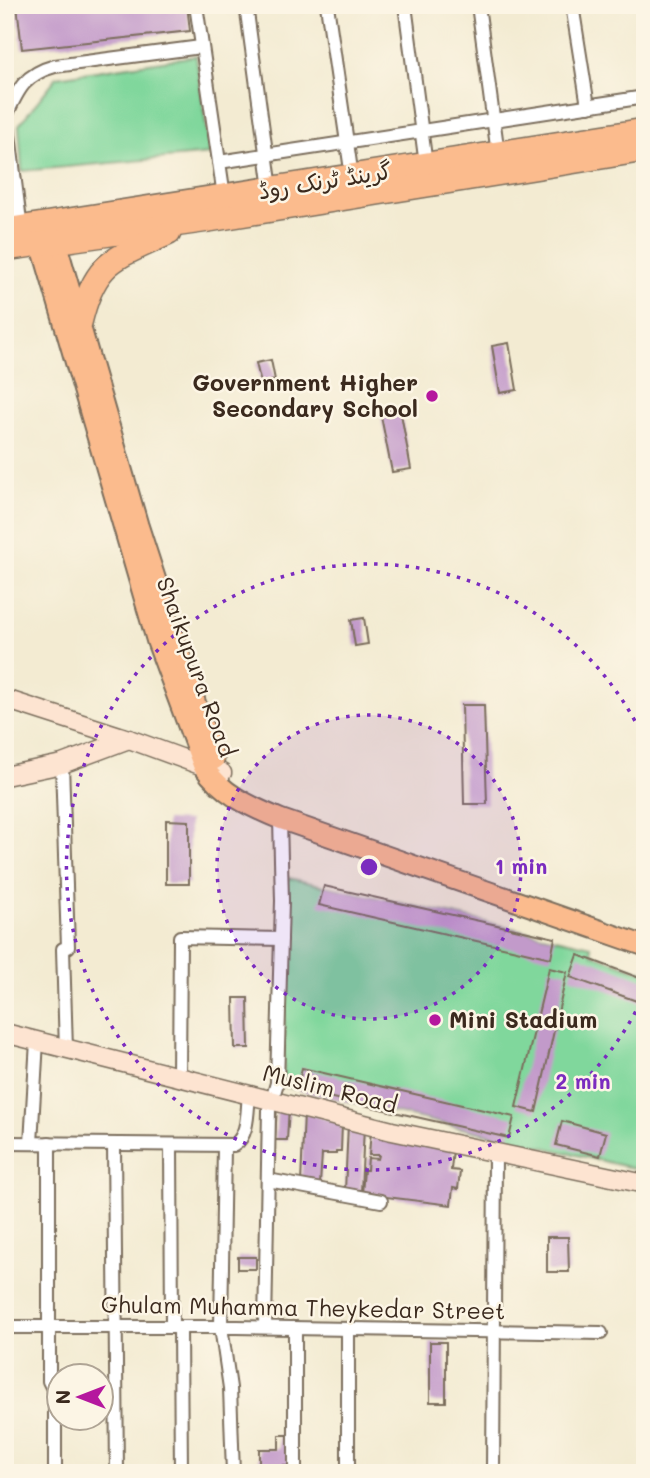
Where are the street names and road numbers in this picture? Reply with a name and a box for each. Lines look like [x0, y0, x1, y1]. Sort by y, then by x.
street label: گرینڈ ٹرنک روڈ [256, 155, 394, 205]
street label: Shaikupura Road [150, 573, 243, 761]
street label: Muslim Road [260, 1057, 401, 1119]
street label: Ghulam Muhamma Theykedar Street [101, 1288, 505, 1326]

